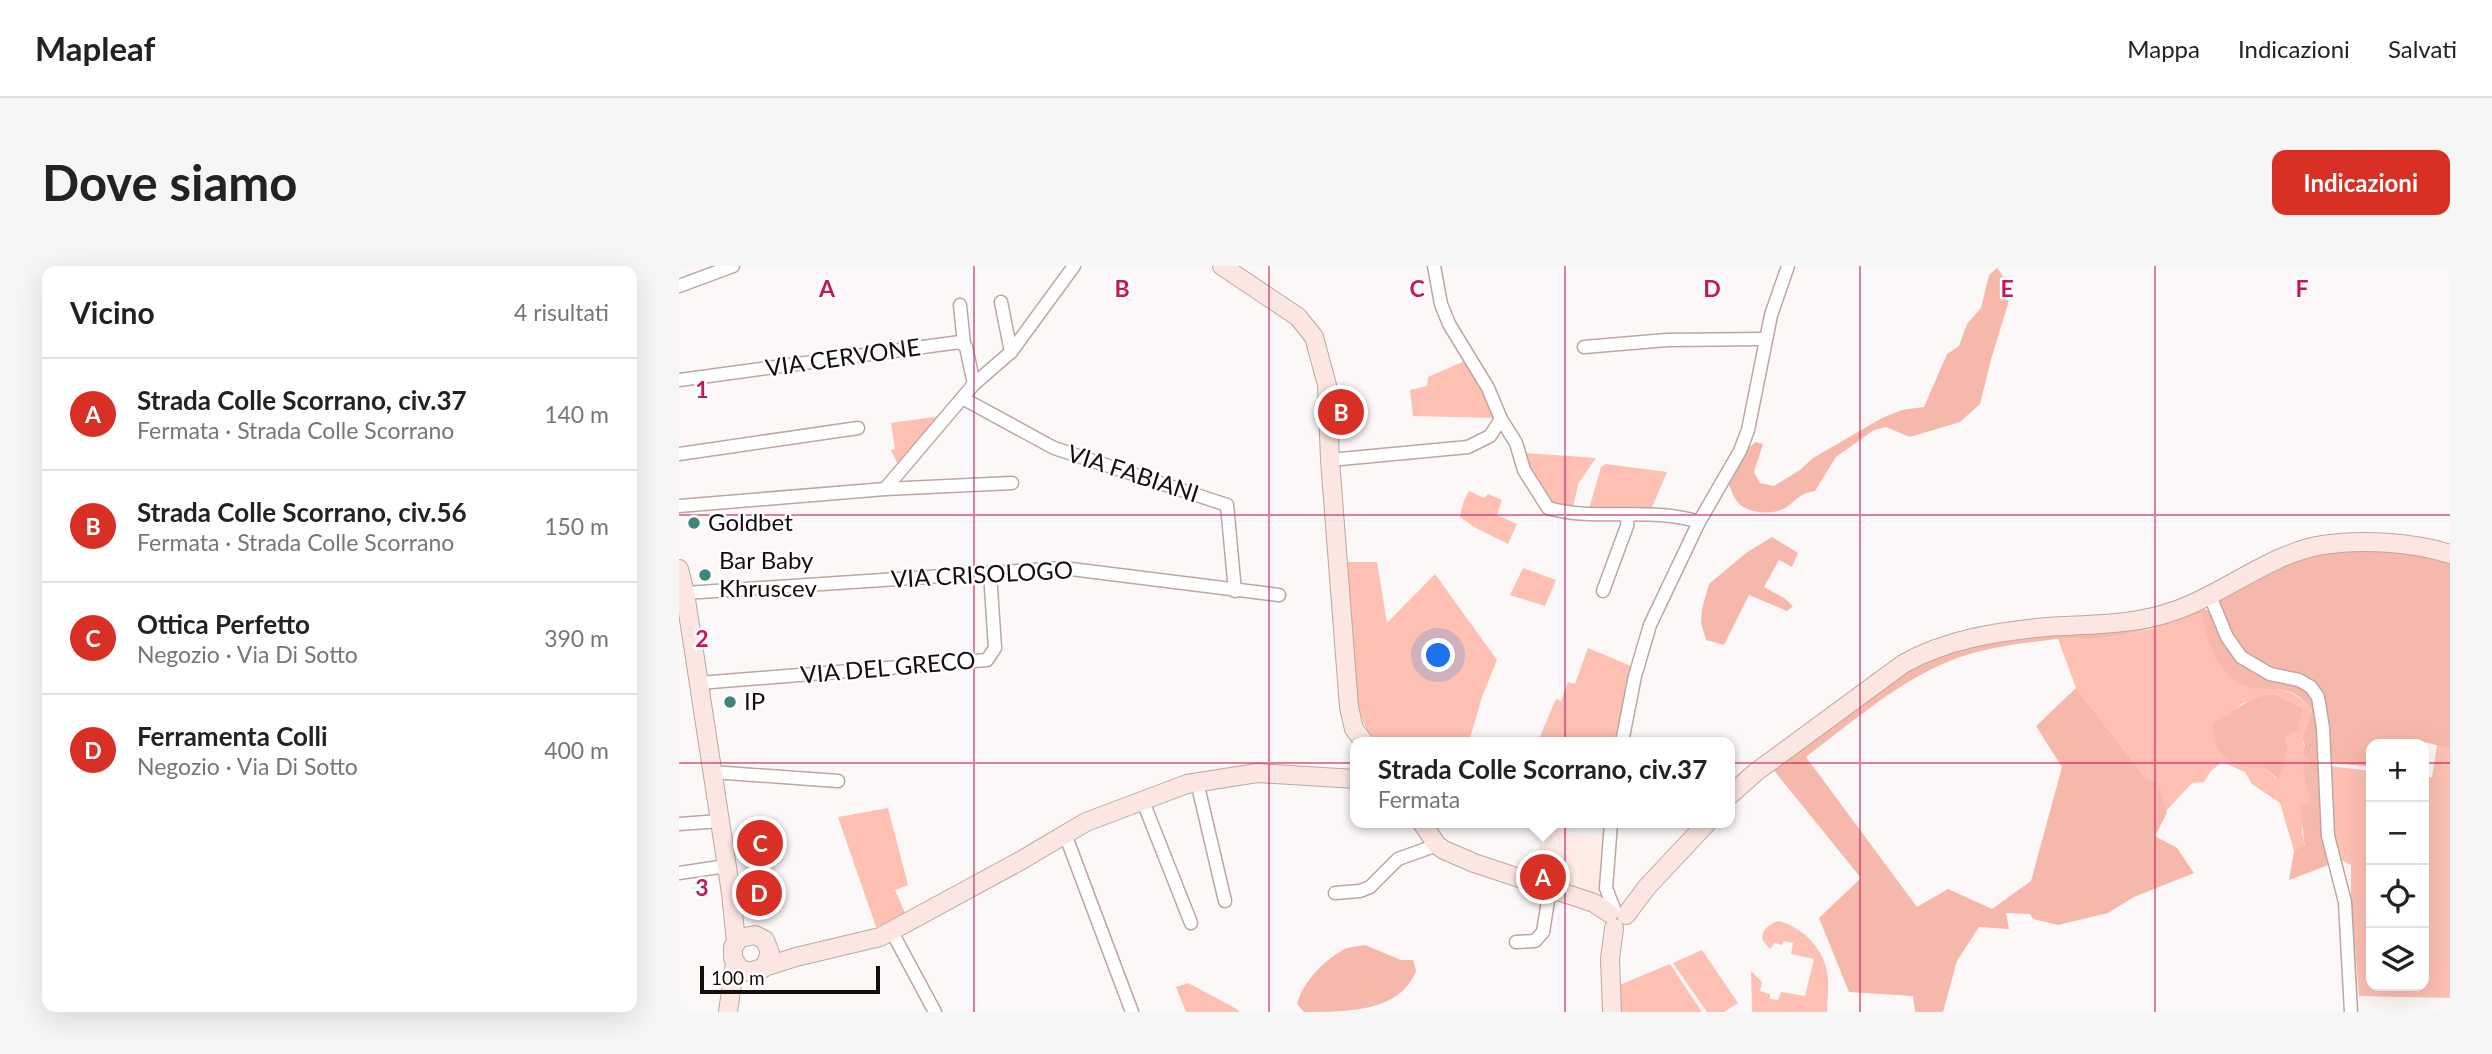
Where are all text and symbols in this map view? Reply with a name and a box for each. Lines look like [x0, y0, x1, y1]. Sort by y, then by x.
text: Mapleaf [35, 28, 155, 68]
text: Mappa [2127, 34, 2200, 63]
text: Indicazioni [2238, 34, 2350, 63]
text: Salvati [2388, 34, 2457, 63]
button: Indicazioni [2272, 150, 2450, 215]
text: Dove siamo [42, 153, 298, 211]
text: A [818, 274, 836, 302]
text: B [1114, 274, 1130, 302]
text: C [1409, 274, 1425, 302]
text: D [1703, 274, 1721, 302]
text: E [2000, 274, 2014, 302]
text: F [2295, 274, 2309, 302]
text: Vicino [70, 294, 155, 330]
text: 4 risultati [514, 298, 609, 326]
street label: VIA CERVONE [763, 331, 922, 382]
text: 1 [695, 375, 709, 403]
text: Strada Colle Scorrano, civ.37 [137, 384, 467, 416]
pin: B [1318, 386, 1364, 438]
text: A [85, 400, 101, 428]
text: 140 m [544, 400, 609, 428]
text: Fermata · Strada Colle Scorrano [137, 416, 454, 444]
street label: VIA FABIANI [1064, 438, 1203, 507]
text: Strada Colle Scorrano, civ.56 [137, 496, 467, 528]
place label: Goldbet [708, 507, 793, 536]
text: B [85, 512, 101, 540]
text: 150 m [544, 512, 609, 540]
marker: Goldbet [686, 515, 702, 531]
text: Fermata · Strada Colle Scorrano [137, 528, 454, 556]
place label: Bar Baby Khruscev [719, 545, 817, 602]
street label: VIA CRISOLOGO [890, 554, 1074, 593]
marker: Bar Baby Khruscev [697, 567, 713, 583]
text: Ottica Perfetto [137, 608, 310, 640]
text: C [85, 624, 101, 652]
text: 390 m [544, 624, 609, 652]
text: 2 [695, 624, 709, 652]
your location [1421, 638, 1455, 672]
text: Negozio · Via Di Sotto [137, 640, 358, 668]
street label: VIA DEL GRECO [799, 644, 976, 689]
place label: IP [744, 686, 765, 715]
marker: IP [722, 694, 738, 710]
text: Ferramenta Colli [137, 720, 328, 752]
text: D [84, 736, 102, 764]
text: 400 m [544, 736, 609, 764]
popup [1350, 737, 1735, 828]
map controls [2366, 739, 2429, 991]
button: + [2366, 739, 2429, 802]
text: Negozio · Via Di Sotto [137, 752, 358, 780]
text: Strada Colle Scorrano, civ.37 [1378, 753, 1707, 785]
text: Fermata [1378, 785, 1460, 813]
button: − [2366, 802, 2429, 865]
pin: C [737, 817, 783, 869]
pin: A [1520, 851, 1566, 903]
button: locate [2366, 865, 2429, 928]
pin: D [736, 867, 782, 919]
text: 3 [695, 873, 709, 901]
button: layers [2366, 928, 2429, 991]
scale bar [700, 963, 880, 995]
text: 100 m [711, 966, 765, 989]

